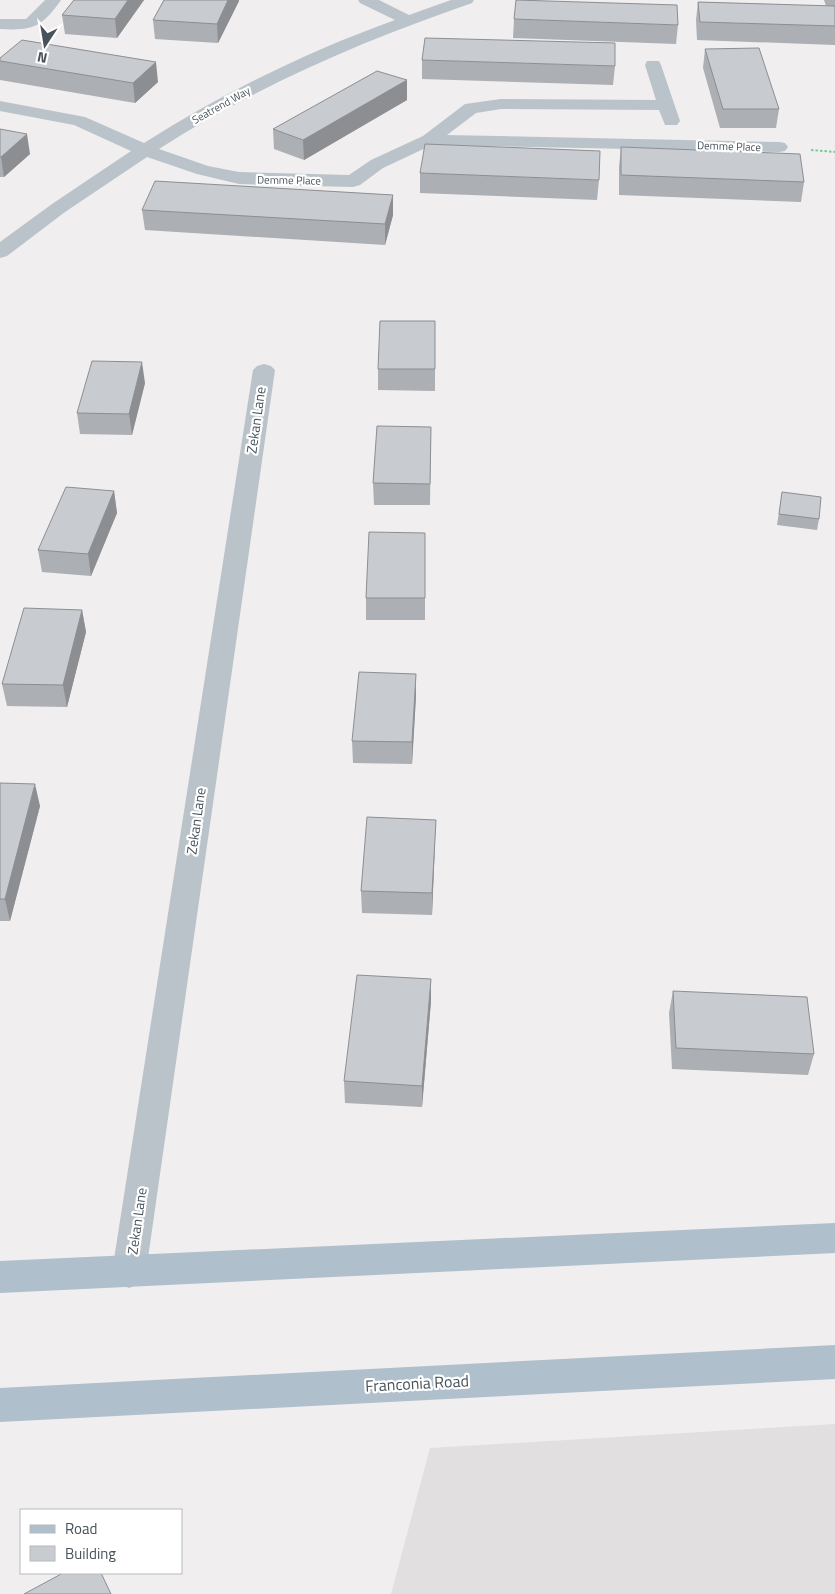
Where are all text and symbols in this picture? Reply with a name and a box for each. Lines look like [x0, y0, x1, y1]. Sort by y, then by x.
north arrow [20, 20, 70, 70]
text: N [35, 47, 49, 69]
street label: Seatrend Way [189, 82, 254, 128]
street label: Demme Place [697, 137, 762, 155]
street label: Demme Place [257, 171, 322, 189]
street label: Zekan Lane [240, 385, 271, 455]
street label: Zekan Lane [180, 786, 211, 856]
street label: Zekan Lane [121, 1186, 152, 1256]
street label: Franconia Road [365, 1368, 469, 1398]
legend [20, 1509, 182, 1574]
text: Road [65, 1517, 97, 1540]
text: Building [65, 1542, 116, 1565]

